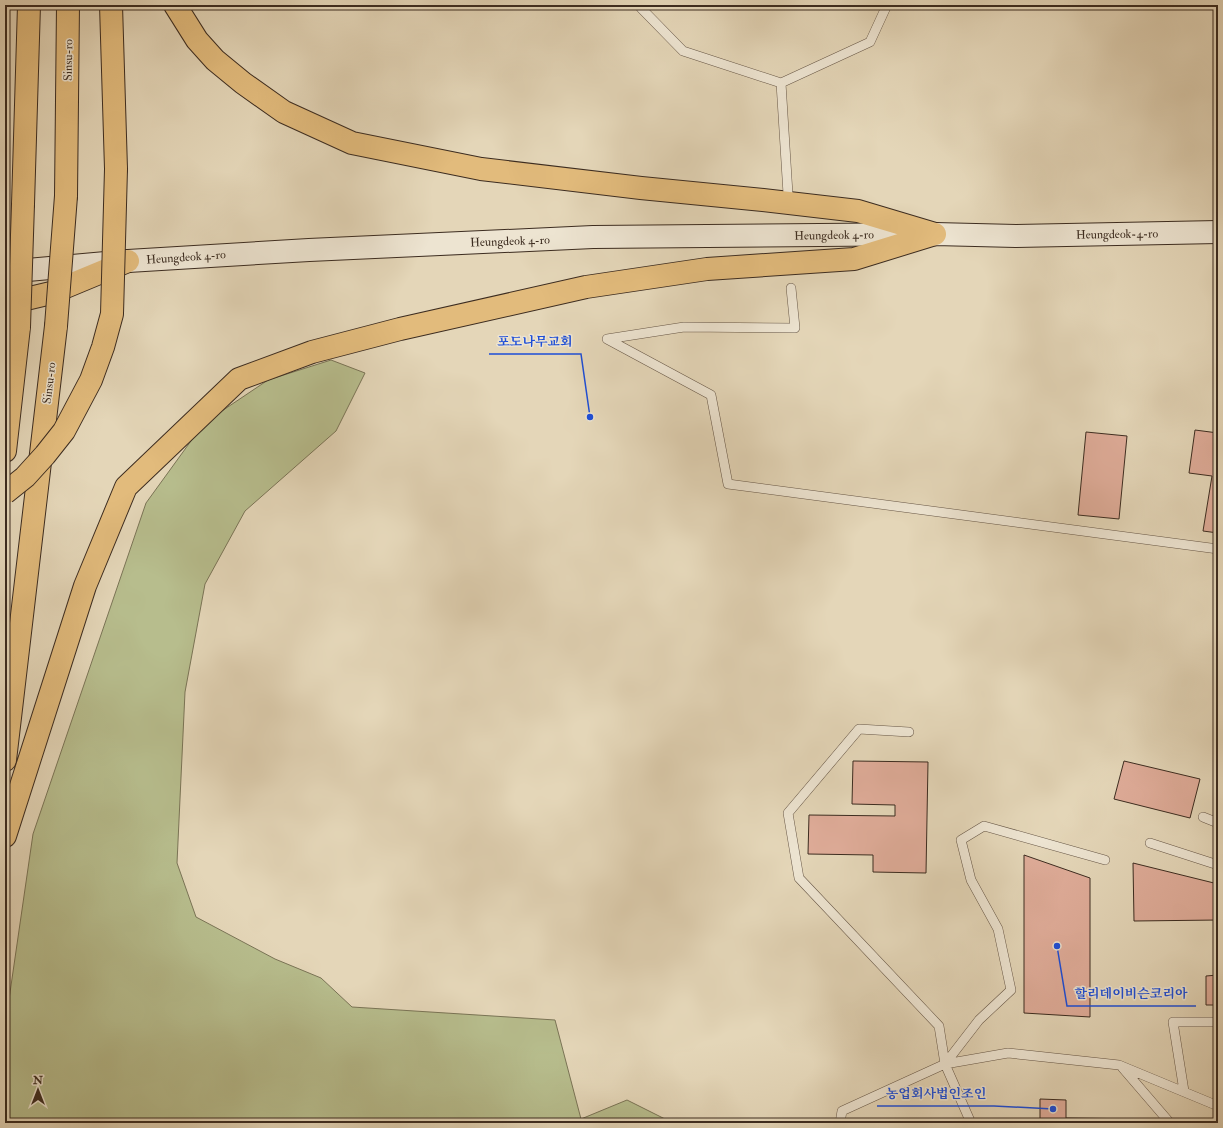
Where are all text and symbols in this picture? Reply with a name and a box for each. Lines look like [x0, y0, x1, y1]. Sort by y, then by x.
street label: Sinsu-ro [61, 39, 76, 81]
street label: Heungdeok-4-ro [1076, 226, 1158, 243]
street label: Heungdeok 4-ro [794, 227, 874, 244]
street label: Heungdeok 4-ro [470, 233, 550, 250]
street label: Heungdeok 4-ro [146, 247, 227, 268]
callout: 포도나무교회 [489, 329, 581, 354]
text: 포도나무교회 [497, 334, 573, 350]
street label: Sinsu-ro [40, 361, 60, 405]
callout: 할리데이비슨코리아 [1067, 981, 1196, 1006]
text: 할리데이비슨코리아 [1074, 986, 1188, 1002]
north arrow [18, 1070, 58, 1110]
text: N [32, 1074, 44, 1087]
callout: 농업회사법인조인 [877, 1081, 994, 1106]
text: 농업회사법인조인 [886, 1086, 986, 1102]

